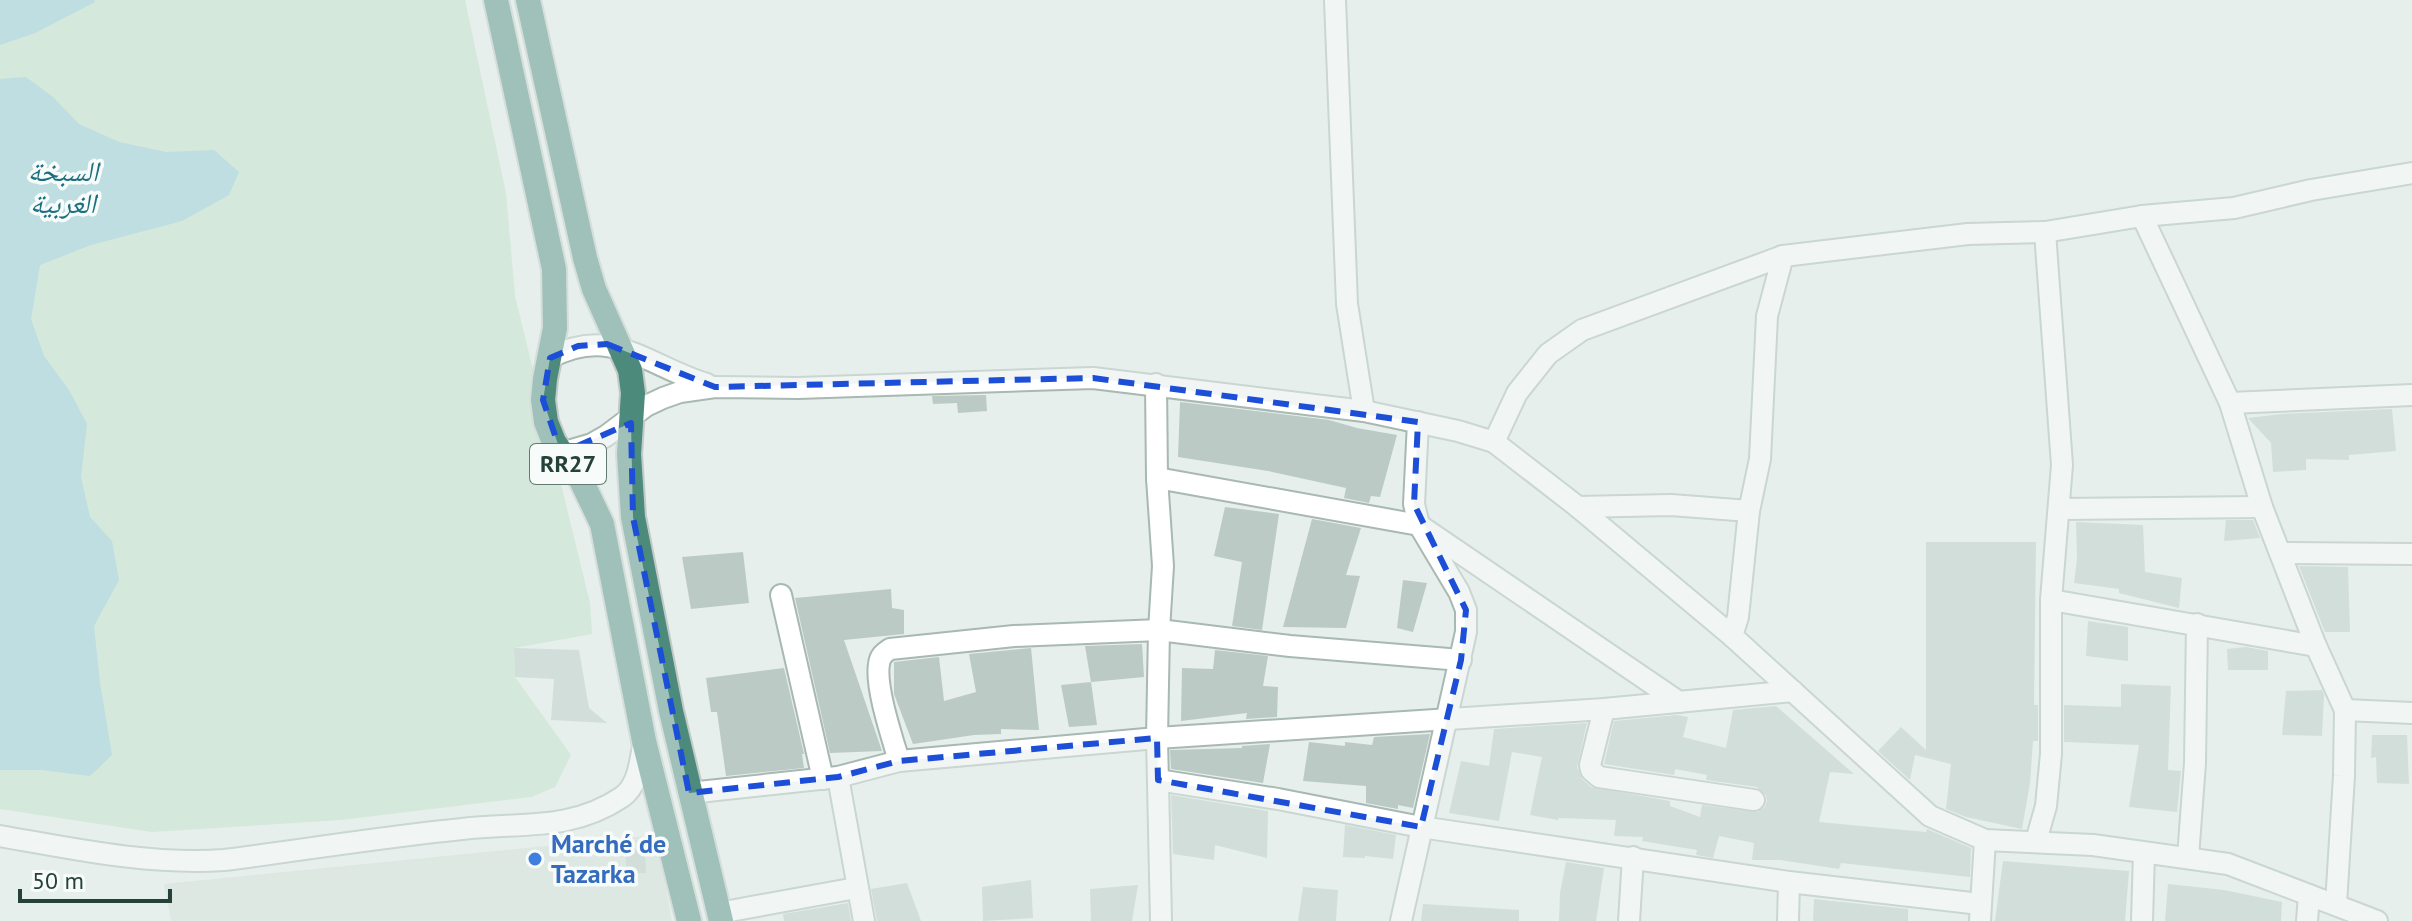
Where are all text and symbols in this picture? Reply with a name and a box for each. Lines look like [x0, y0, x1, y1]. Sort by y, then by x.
water label: السبخة الغربية [28, 152, 101, 221]
road number: RR27 [530, 444, 606, 484]
place label: Marché de Tazarka [551, 827, 666, 890]
marker: Marché de Tazarka [526, 850, 544, 868]
scale bar [20, 853, 170, 903]
text: 50 m [32, 865, 84, 896]

